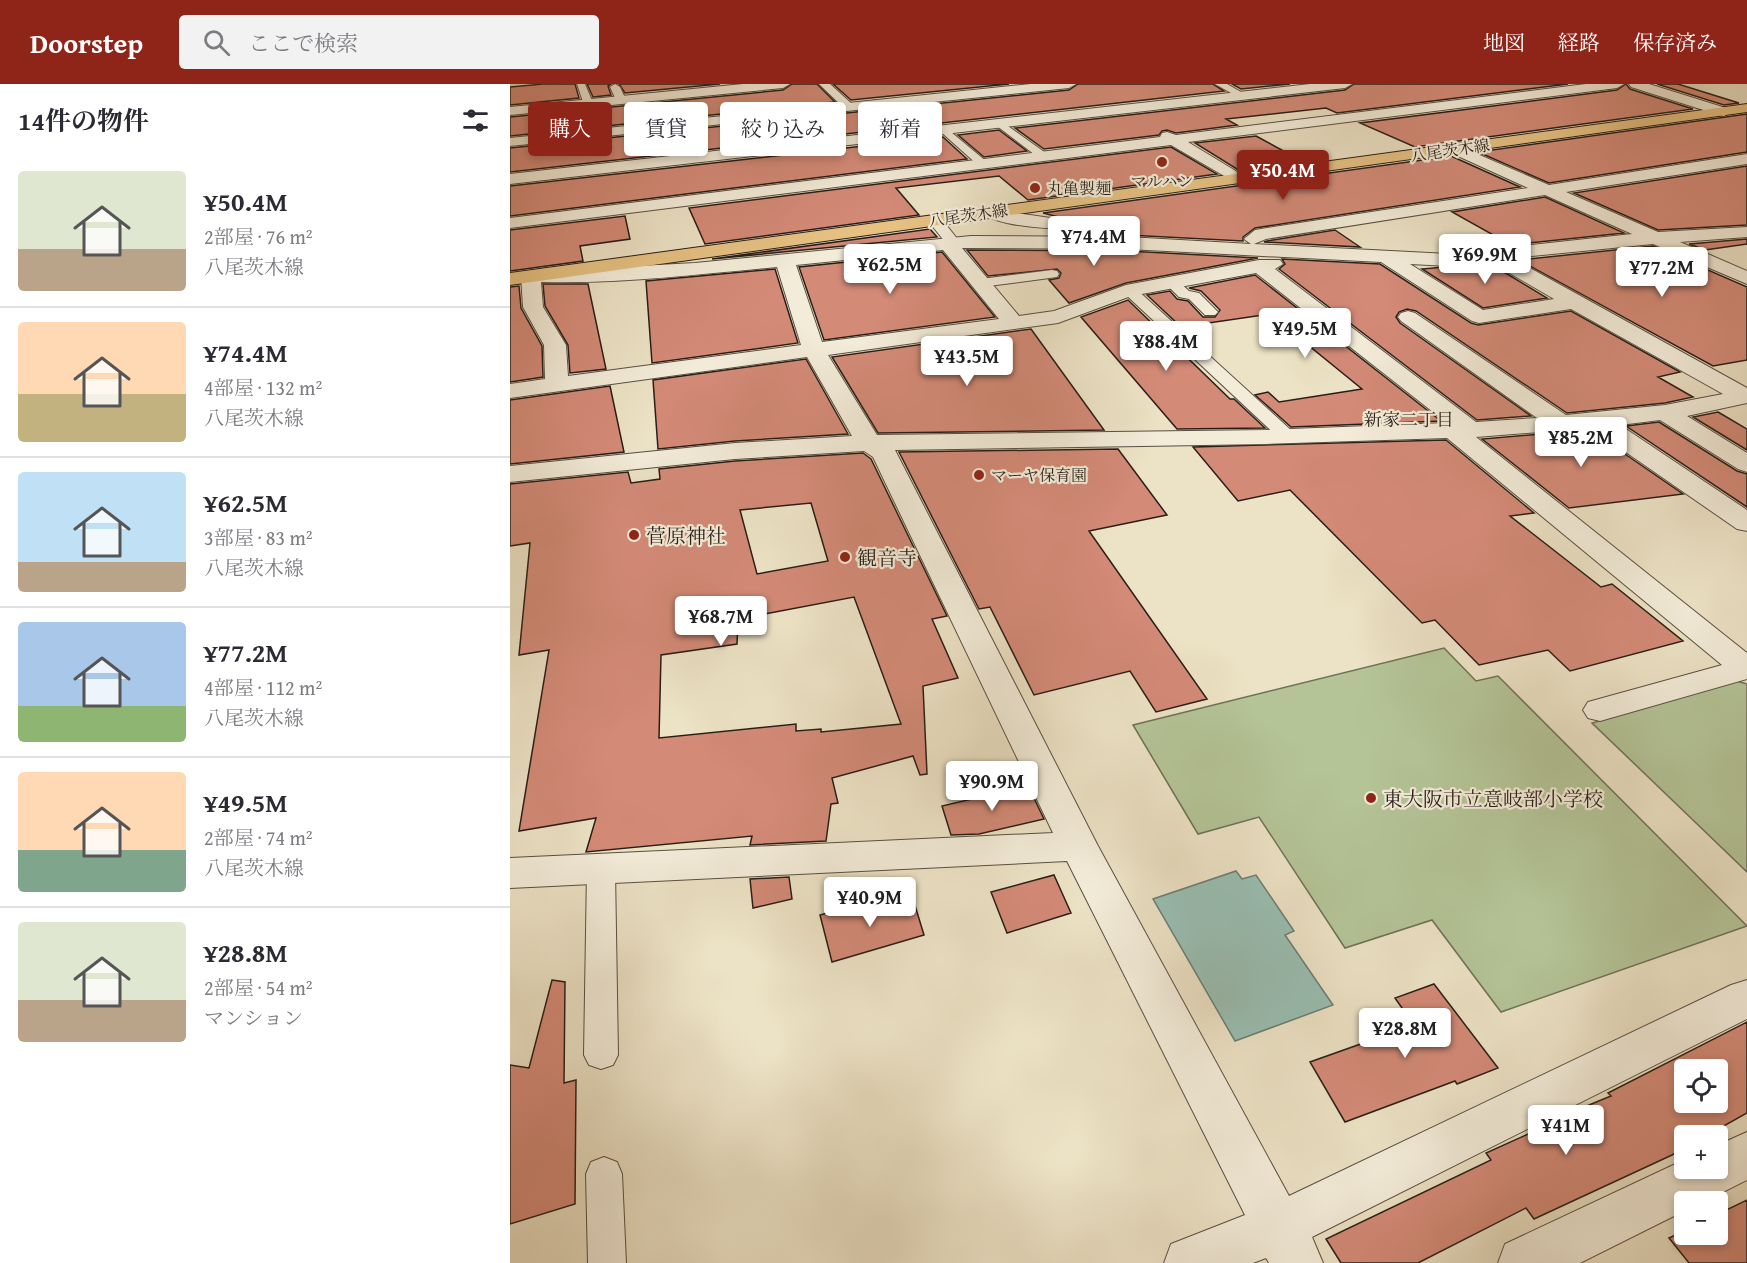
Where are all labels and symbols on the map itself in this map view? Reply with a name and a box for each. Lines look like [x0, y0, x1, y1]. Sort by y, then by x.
street label: 八尾茨木線 [1409, 133, 1491, 167]
pin: ¥50.4M [1234, 150, 1332, 201]
marker: マルハン [1155, 155, 1169, 169]
place label: マルハン [1131, 169, 1193, 193]
place label: 丸亀製麺 [1047, 176, 1111, 200]
marker: 丸亀製麺 [1028, 181, 1042, 195]
street label: 八尾茨木線 [927, 198, 1009, 232]
pin: ¥74.4M [1045, 216, 1143, 267]
pin: ¥69.9M [1436, 234, 1534, 285]
pin: ¥62.5M [841, 244, 939, 295]
pin: ¥77.2M [1613, 247, 1711, 298]
pin: ¥49.5M [1256, 308, 1354, 359]
pin: ¥88.4M [1117, 321, 1215, 372]
pin: ¥43.5M [918, 336, 1016, 387]
district label: 新家二丁目 [1364, 406, 1454, 433]
pin: ¥85.2M [1532, 417, 1630, 468]
place label: マーヤ保育園 [991, 463, 1087, 487]
marker: マーヤ保育園 [972, 468, 986, 482]
place label: 菅原神社 [646, 521, 726, 550]
marker: 菅原神社 [627, 528, 641, 542]
place label: 観音寺 [857, 543, 917, 572]
marker: 観音寺 [838, 550, 852, 564]
pin: ¥68.7M [672, 596, 770, 647]
pin: ¥90.9M [943, 761, 1041, 812]
place label: 東大阪市立意岐部小学校 [1383, 784, 1603, 813]
marker: 東大阪市立意岐部小学校 [1364, 791, 1378, 805]
pin: ¥40.9M [821, 877, 919, 928]
pin: ¥28.8M [1356, 1008, 1454, 1059]
pin: ¥41M [1530, 1105, 1602, 1156]

